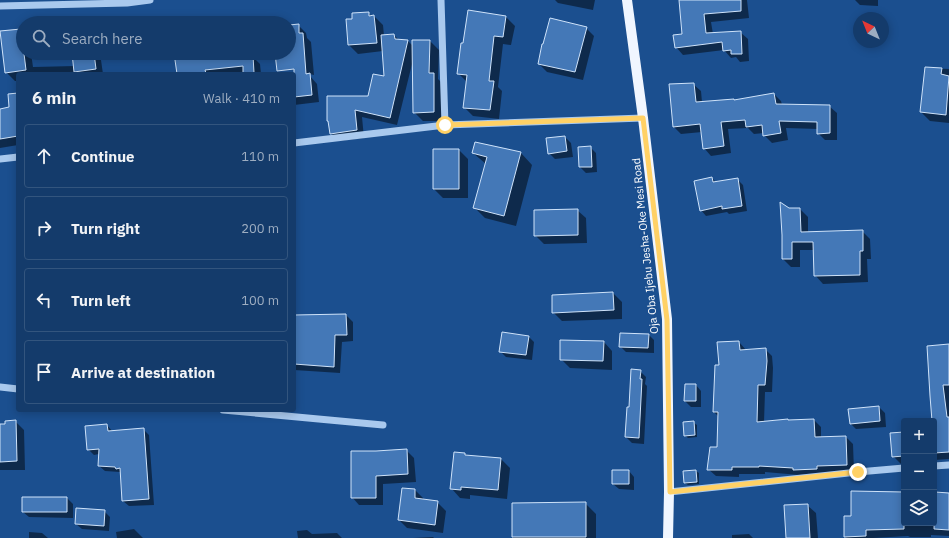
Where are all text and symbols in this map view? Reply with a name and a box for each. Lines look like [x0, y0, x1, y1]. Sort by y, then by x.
north arrow [853, 12, 889, 48]
search box [16, 16, 296, 60]
icon: search [30, 27, 52, 49]
text: Search here [62, 29, 142, 48]
text: 6 min [32, 87, 76, 109]
text: Walk · 410 m [203, 90, 280, 107]
route start [436, 116, 454, 134]
icon: ahead [33, 145, 55, 167]
text: Continue [71, 147, 135, 166]
text: 110 m [241, 148, 279, 165]
street label: Oja Oba Ijebu Jesha-Oke Mesi Road [629, 157, 661, 335]
icon: right [33, 217, 55, 239]
text: Turn right [71, 219, 140, 238]
text: 200 m [241, 220, 279, 237]
icon: left [33, 289, 55, 311]
text: Turn left [71, 291, 131, 310]
text: 100 m [241, 292, 279, 309]
icon: arrive [33, 361, 55, 383]
text: Arrive at destination [71, 363, 215, 382]
map controls [901, 418, 937, 526]
button: + [901, 418, 937, 454]
button: − [901, 454, 937, 490]
route end [849, 463, 867, 481]
button: layers [901, 490, 937, 526]

